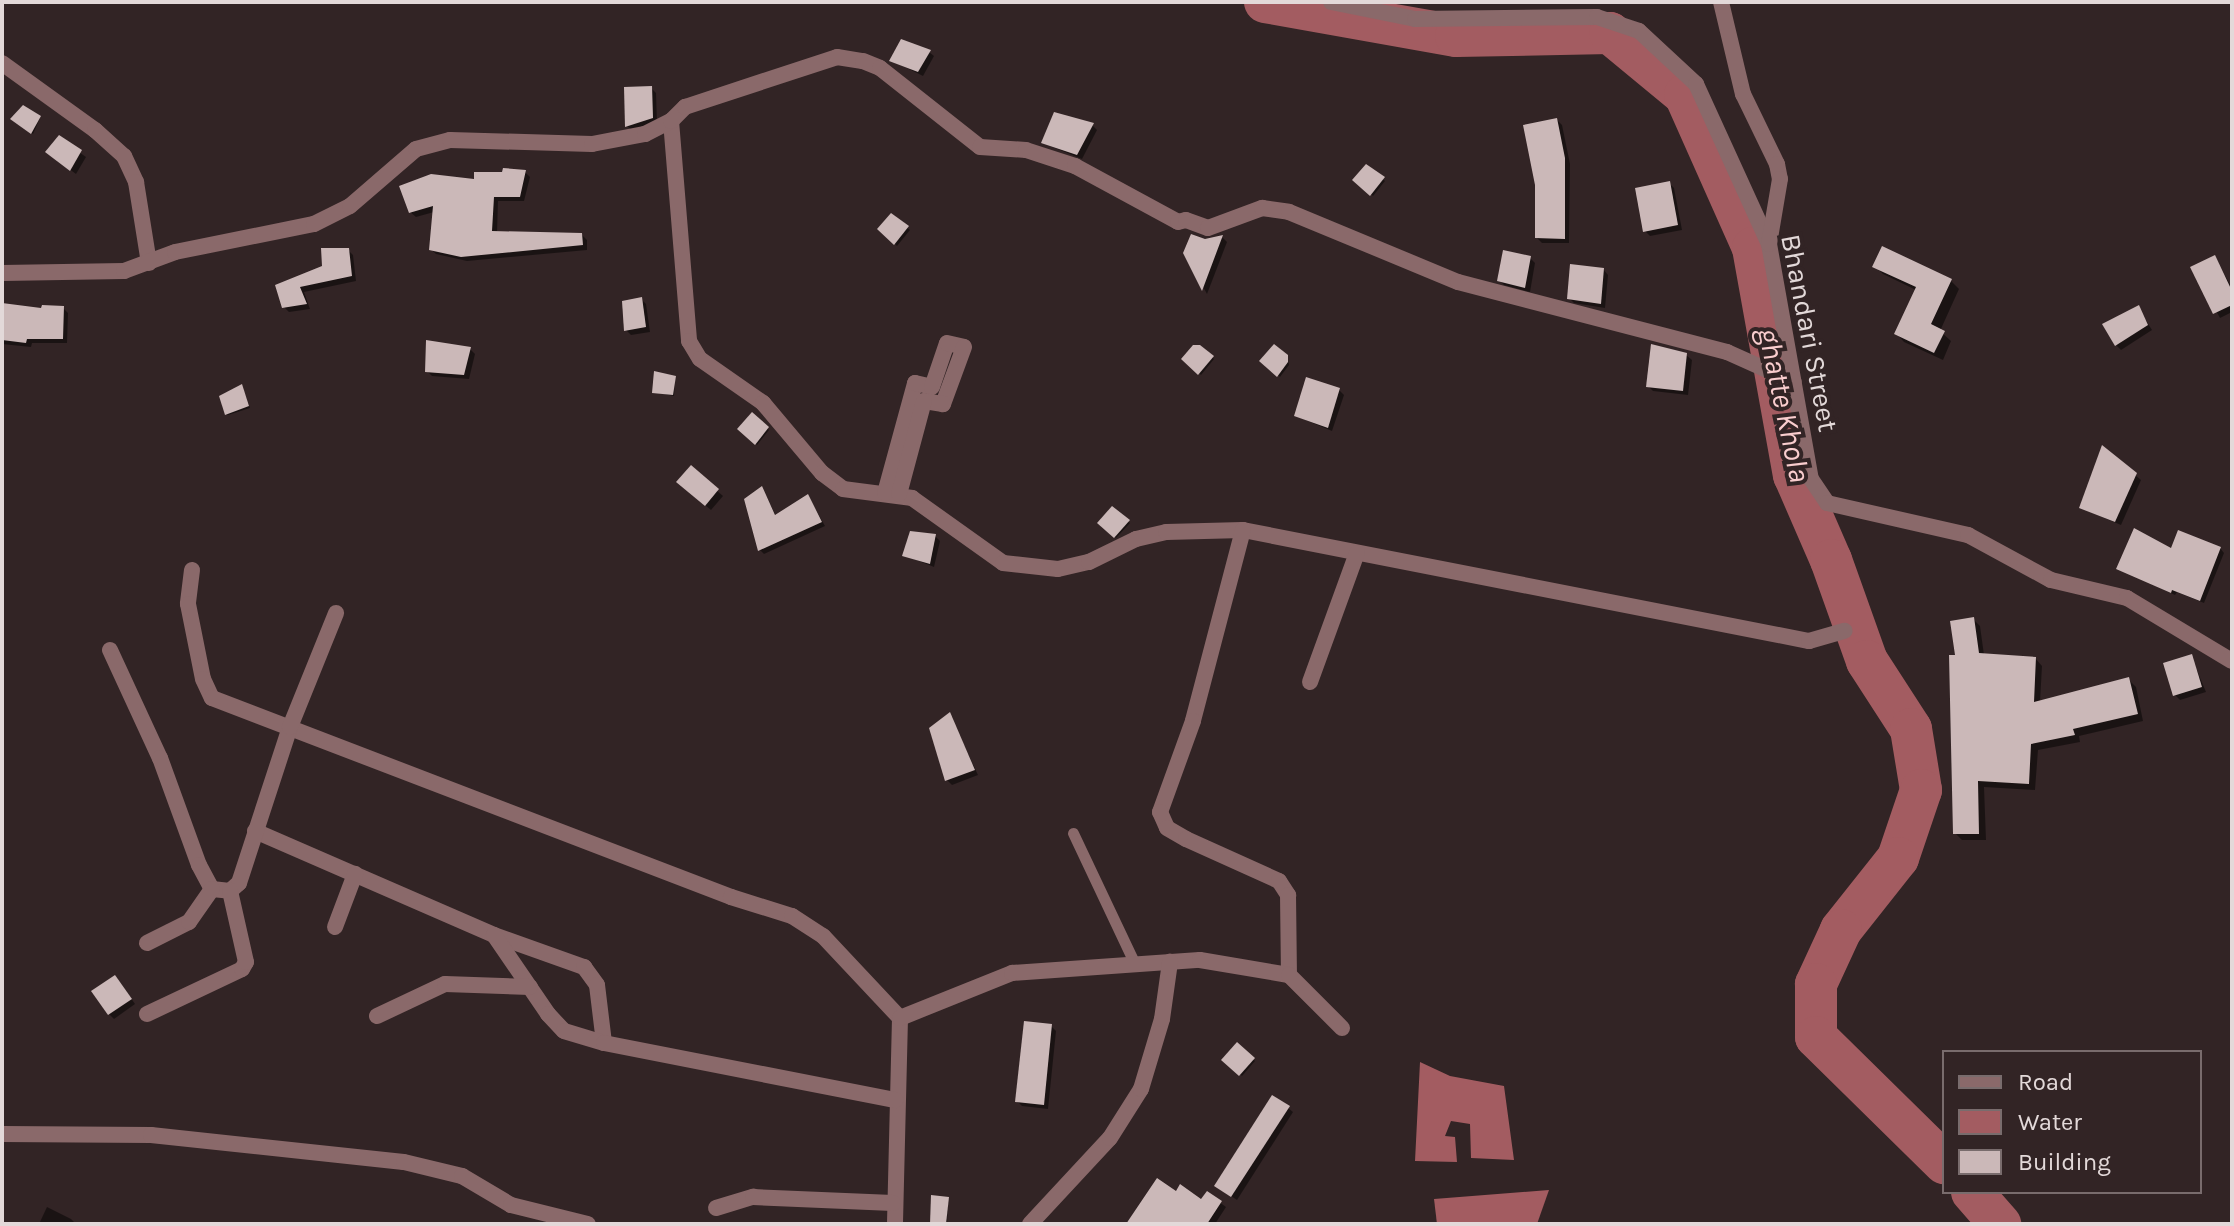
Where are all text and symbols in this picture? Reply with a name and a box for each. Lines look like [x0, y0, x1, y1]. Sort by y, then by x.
street label: Bhandari Street [1773, 231, 1845, 435]
water label: ghatte Khola [1750, 324, 1818, 486]
legend [1942, 1050, 2202, 1194]
text: Road [2018, 1068, 2073, 1096]
text: Water [2018, 1108, 2082, 1136]
text: Building [2018, 1148, 2111, 1176]

